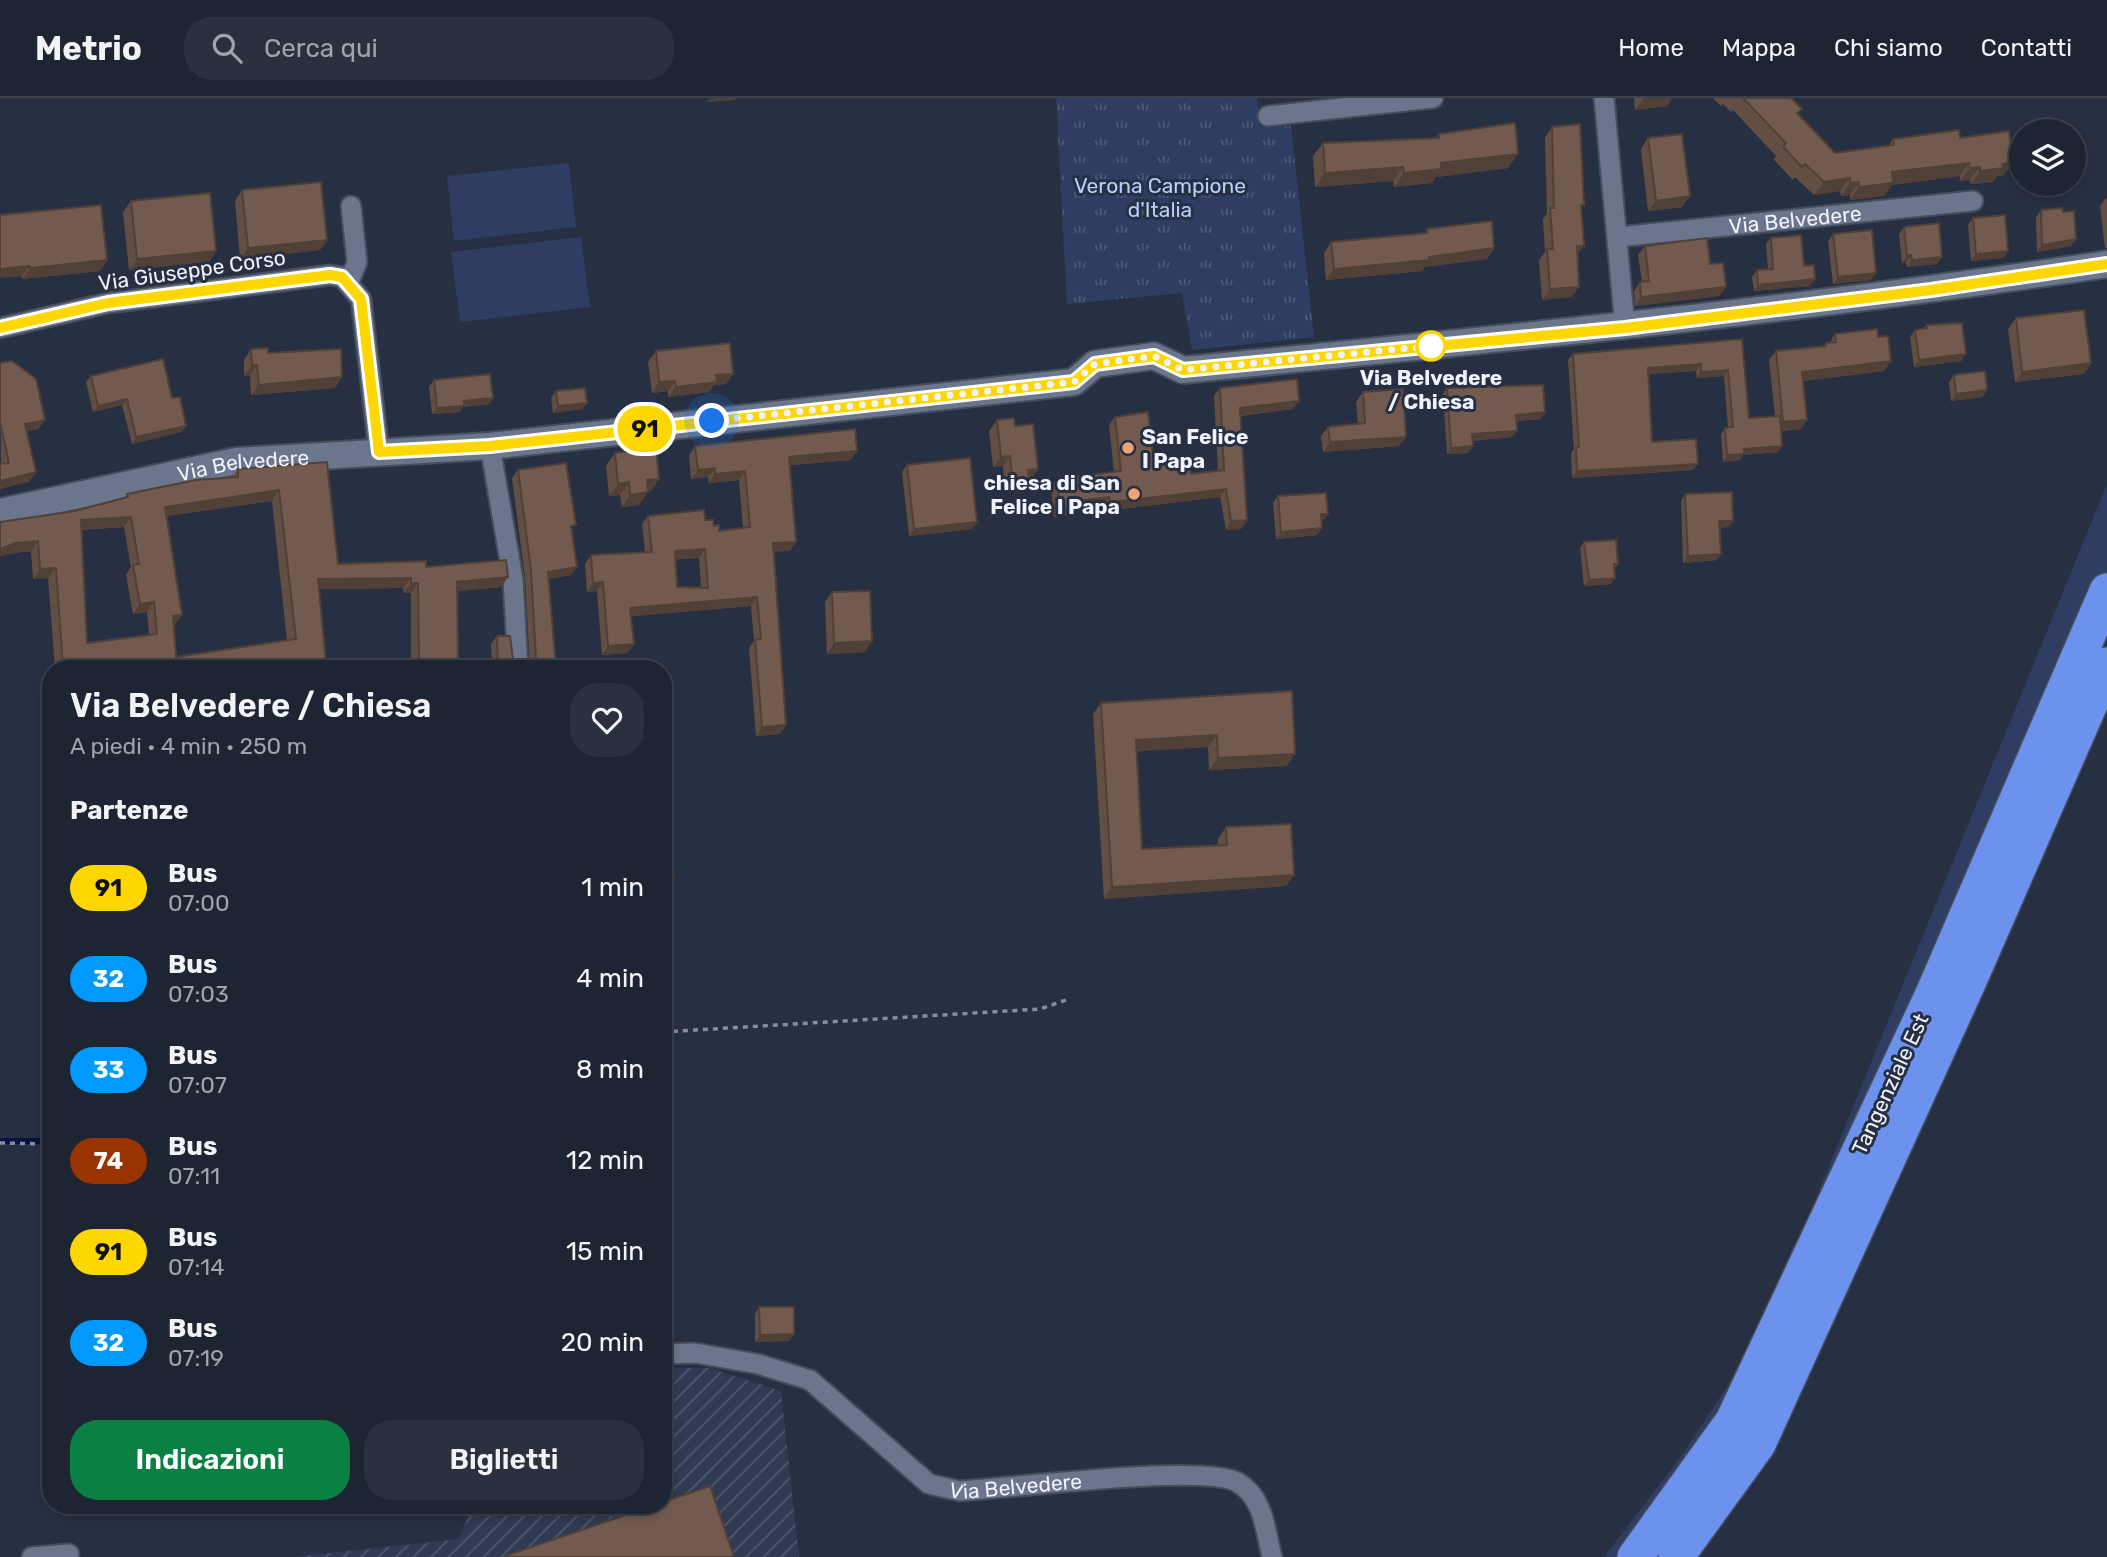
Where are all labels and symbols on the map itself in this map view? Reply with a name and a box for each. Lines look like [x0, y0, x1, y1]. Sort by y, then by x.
park label: Verona Campione d'Italia [1074, 173, 1246, 222]
street label: Via Belvedere [1728, 200, 1863, 238]
street label: Via Giuseppe Corso [97, 244, 287, 296]
marker: Via Belvedere / Chiesa [1416, 331, 1446, 361]
place label: Via Belvedere / Chiesa [1360, 365, 1502, 414]
your location [694, 403, 729, 438]
line badge: 91 [614, 406, 676, 452]
place label: San Felice I Papa [1142, 424, 1248, 473]
marker: San Felice I Papa [1120, 440, 1136, 456]
street label: Via Belvedere [175, 444, 310, 486]
place label: chiesa di San Felice I Papa [983, 470, 1120, 519]
marker: chiesa di San Felice I Papa [1126, 486, 1142, 502]
street label: Tangenziale Est [1846, 1010, 1934, 1158]
street label: Via Belvedere [947, 1468, 1083, 1504]

